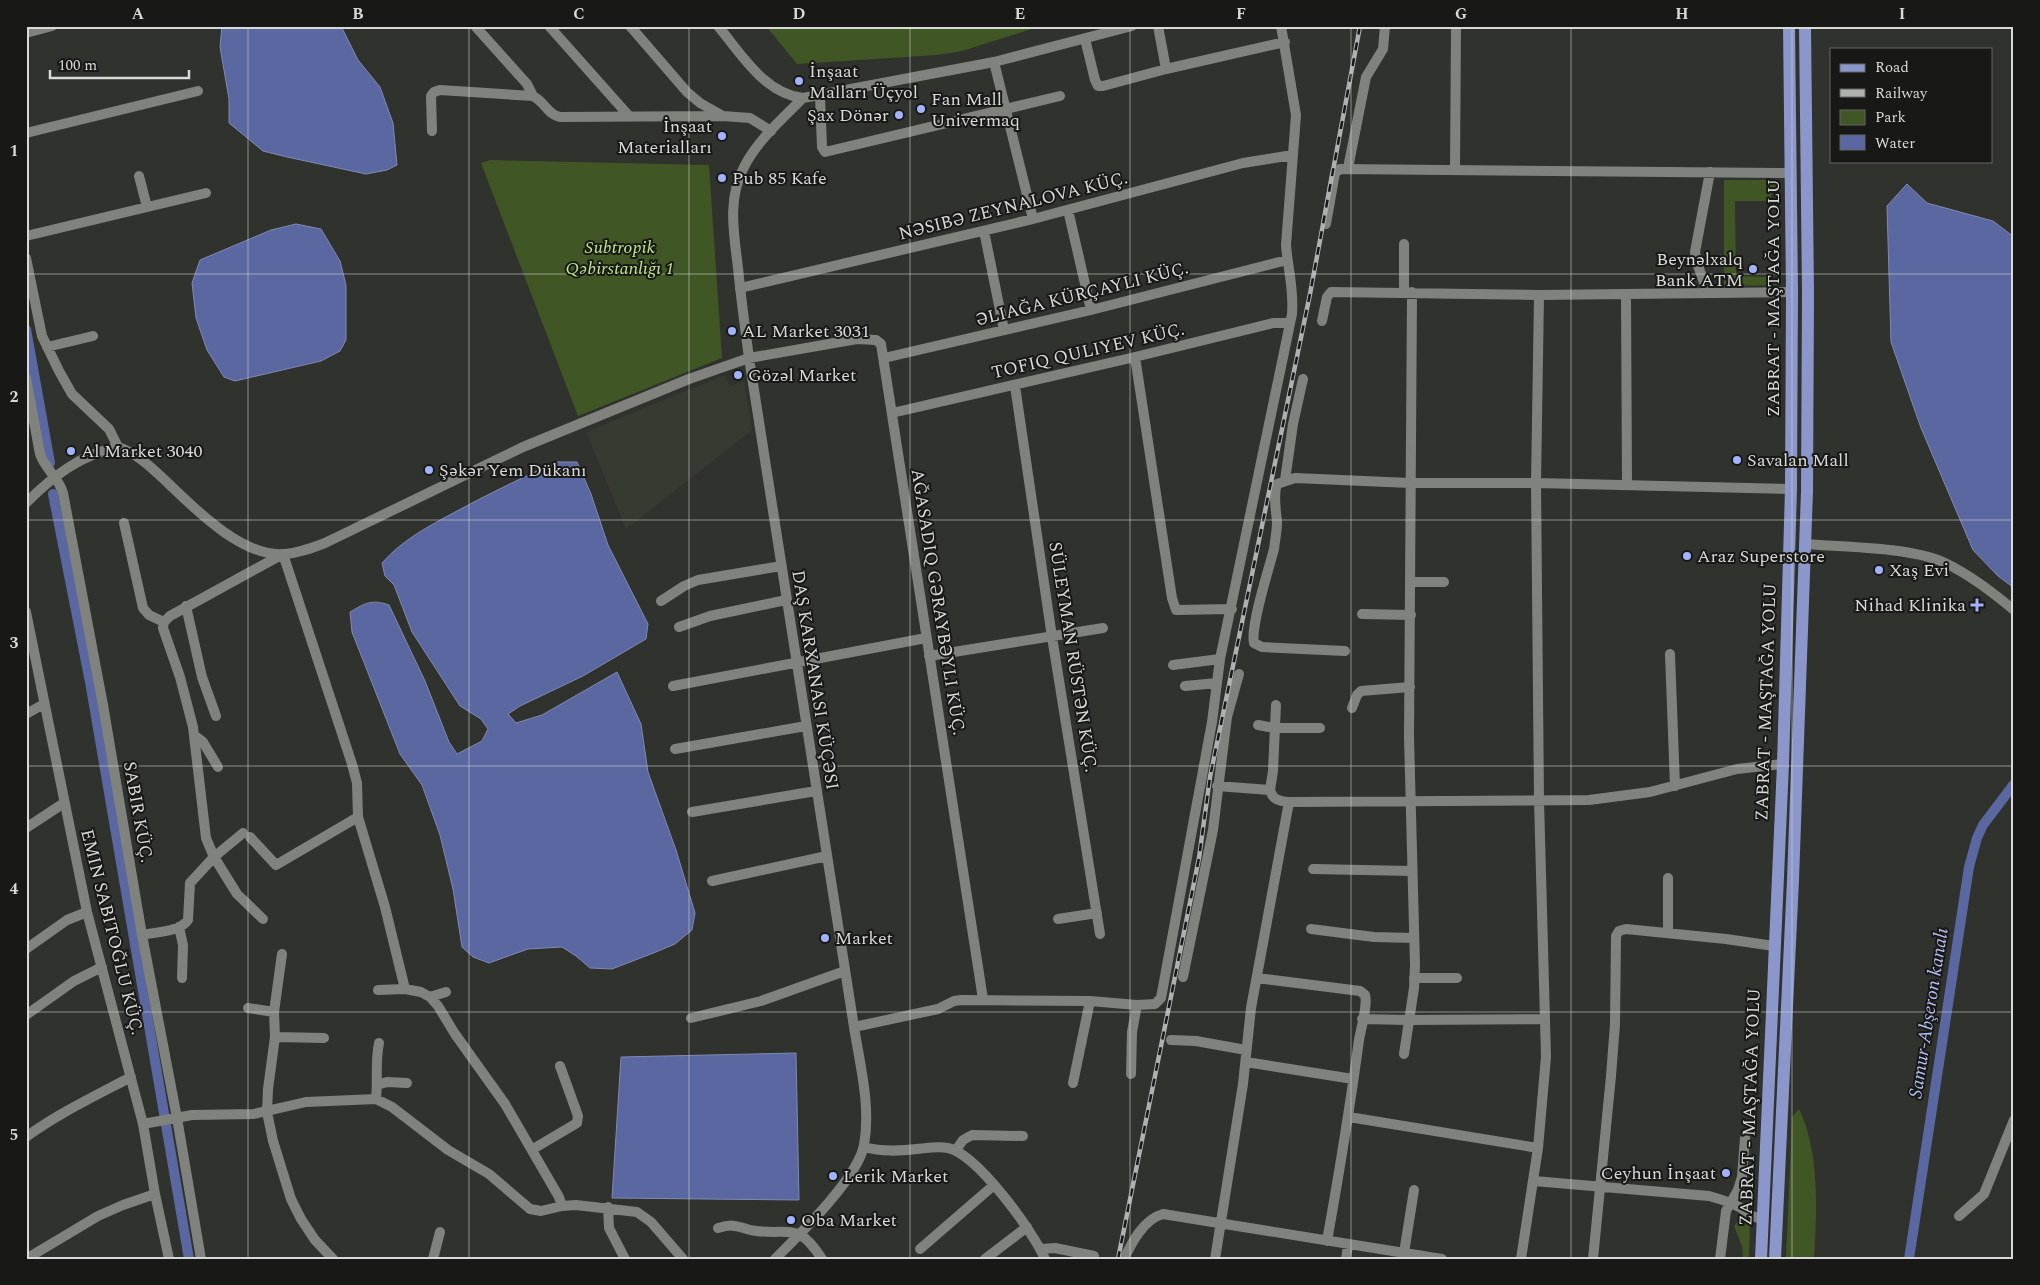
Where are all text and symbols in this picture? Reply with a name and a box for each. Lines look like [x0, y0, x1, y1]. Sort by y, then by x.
text: A [132, 2, 145, 26]
text: B [352, 2, 364, 26]
text: C [573, 2, 585, 26]
text: D [793, 2, 806, 26]
text: E [1015, 2, 1025, 26]
text: F [1236, 2, 1246, 26]
text: G [1455, 2, 1467, 26]
text: H [1675, 2, 1689, 26]
text: I [1899, 2, 1905, 26]
scale bar [50, 48, 189, 80]
legend [1830, 48, 1992, 162]
text: 100 m [58, 54, 97, 77]
text: Road [1875, 56, 1909, 79]
place label: İnşaat Malları Üçyol [809, 58, 918, 106]
marker: İnşaat Malları Üçyol [793, 75, 805, 87]
text: Railway [1875, 82, 1928, 105]
place label: Fan Mall Univermaq [931, 86, 1020, 134]
place label: Şax Dönər [807, 102, 889, 129]
marker: Fan Mall Univermaq [915, 103, 927, 115]
text: Park [1875, 106, 1906, 129]
marker: Şax Dönər [893, 109, 905, 121]
place label: İnşaat Materialları [617, 113, 712, 161]
marker: İnşaat Materialları [716, 130, 728, 142]
text: Water [1875, 132, 1915, 155]
text: 1 [10, 139, 18, 163]
street label: NƏSIBƏ ZEYNALOVA KÜÇ. [896, 164, 1130, 248]
place label: Pub 85 Kafe [732, 165, 827, 192]
marker: Pub 85 Kafe [716, 172, 728, 184]
street label: ZABRAT - MAŞTAĞA YOLU [1760, 179, 1787, 417]
park label: Subtropik Qəbirstanlığı 1 [566, 234, 674, 282]
place label: Beynəlxalq Bank ATM [1655, 246, 1743, 294]
street label: ƏLIAĞA KÜRÇAYLI KÜÇ. [973, 254, 1191, 334]
marker: Beynəlxalq Bank ATM [1747, 263, 1759, 275]
street label: TOFIQ QULIYEV KÜÇ. [989, 316, 1187, 386]
place label: AL Market 3031 [742, 318, 870, 345]
marker: AL Market 3031 [726, 325, 738, 337]
place label: Gözəl Market [748, 362, 856, 389]
marker: Gözəl Market [732, 369, 744, 381]
text: 2 [10, 385, 19, 409]
place label: Al Market 3040 [81, 438, 203, 465]
marker: Al Market 3040 [65, 445, 77, 457]
place label: Savalan Mall [1747, 447, 1849, 474]
marker: Savalan Mall [1731, 454, 1743, 466]
place label: Şəkər Yem Dükanı [439, 457, 587, 484]
marker: Şəkər Yem Dükanı [423, 464, 435, 476]
street label: AĞASADIQ GƏRAYBƏYLI KÜÇ. [904, 467, 972, 737]
street label: SÜLEYMAN RÜSTƏN KÜÇ. [1041, 540, 1105, 774]
place label: Araz Superstore [1697, 543, 1825, 570]
marker: Araz Superstore [1681, 550, 1693, 562]
place label: Xaş Evi [1889, 557, 1949, 584]
marker: Xaş Evi [1873, 564, 1885, 576]
street label: DAŞ KARXANASI KÜÇƏSI [784, 568, 846, 792]
street label: ZABRAT - MAŞTAĞA YOLU [1748, 583, 1784, 821]
place label: Nihad Klinika [1854, 592, 1966, 619]
marker: Nihad Klinika [1970, 598, 1984, 612]
text: 3 [10, 631, 19, 655]
street label: SABIR KÜÇ. [116, 759, 160, 865]
street label: EMIN SABITOĞLU KÜÇ. [73, 826, 151, 1038]
text: 4 [10, 877, 19, 901]
place label: Market [835, 925, 893, 952]
water label: Samur-Abşeron kanalı [1901, 926, 1957, 1100]
marker: Market [819, 932, 831, 944]
street label: ZABRAT - MAŞTAĞA YOLU [1732, 988, 1768, 1226]
text: 5 [10, 1123, 18, 1147]
place label: Ceyhun İnşaat [1601, 1160, 1716, 1187]
place label: Lerik Market [843, 1163, 948, 1190]
marker: Ceyhun İnşaat [1720, 1167, 1732, 1179]
marker: Lerik Market [827, 1170, 839, 1182]
place label: Oba Market [801, 1207, 897, 1234]
marker: Oba Market [785, 1214, 797, 1226]

